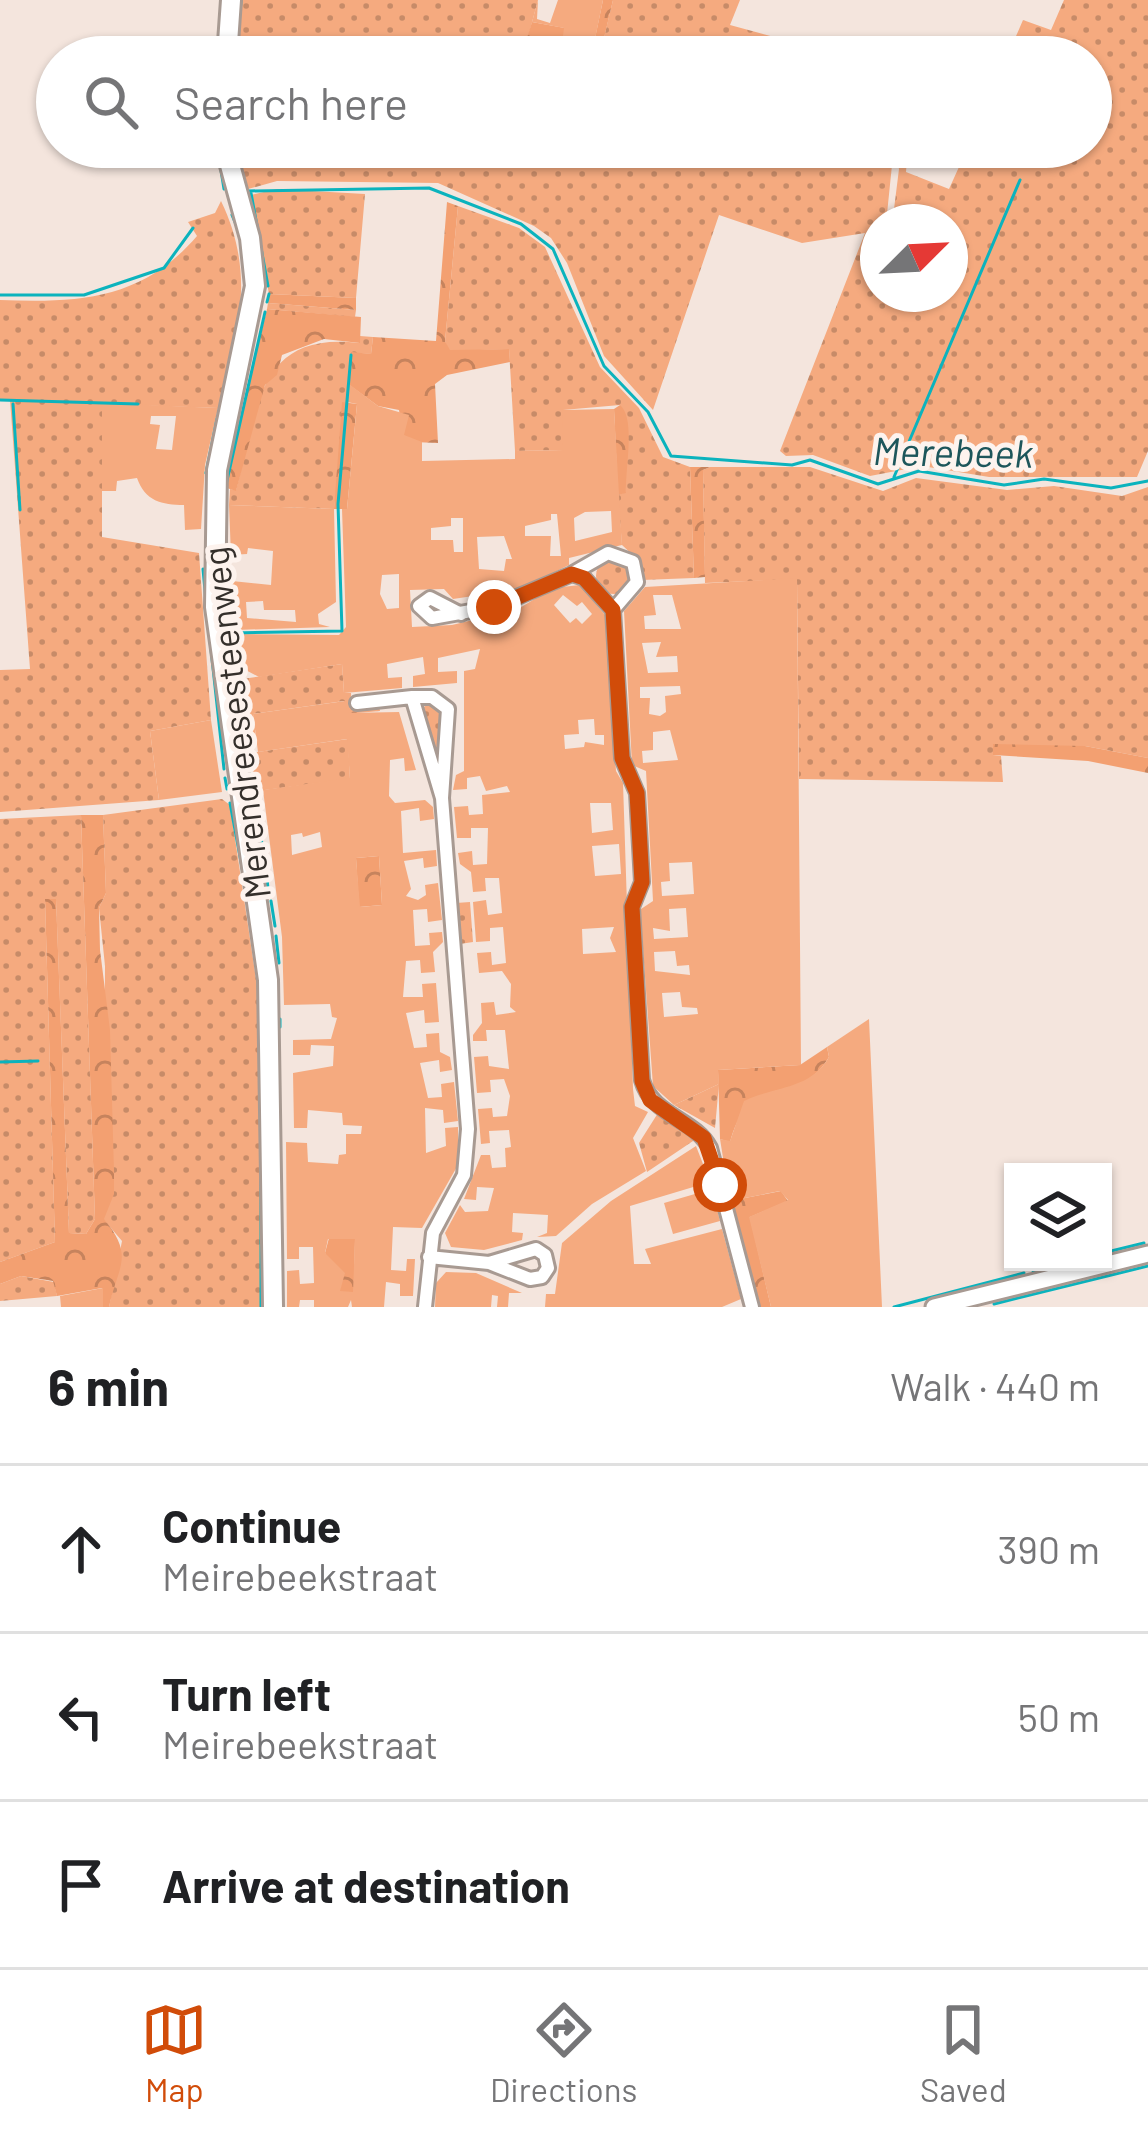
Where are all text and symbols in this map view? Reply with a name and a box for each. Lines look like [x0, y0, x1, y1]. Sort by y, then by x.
search box [36, 36, 1112, 168]
icon: search [78, 69, 144, 135]
text: Search here [174, 75, 408, 129]
north arrow [860, 204, 968, 312]
water label: Merebeek [872, 426, 1034, 476]
street label: Merendreesesteenweg [192, 545, 278, 901]
route end [467, 580, 521, 634]
route start [693, 1158, 747, 1212]
map controls [1004, 1163, 1112, 1271]
button: layers [1004, 1163, 1112, 1271]
text: 6 min [48, 1355, 169, 1416]
text: Walk · 440 m [890, 1362, 1100, 1409]
text: Continue [162, 1498, 341, 1552]
icon: ahead [48, 1516, 114, 1582]
text: 390 m [998, 1525, 1100, 1572]
text: Meirebeekstraat [162, 1552, 438, 1599]
text: Turn left [162, 1666, 331, 1720]
icon: left [48, 1684, 114, 1750]
text: 50 m [1018, 1693, 1100, 1740]
text: Meirebeekstraat [162, 1720, 438, 1767]
icon: arrive [48, 1852, 114, 1918]
text: Arrive at destination [162, 1858, 570, 1912]
tab: Map [141, 1997, 207, 2109]
tab: Directions [490, 1997, 637, 2109]
tab: Saved [920, 1997, 1007, 2109]

